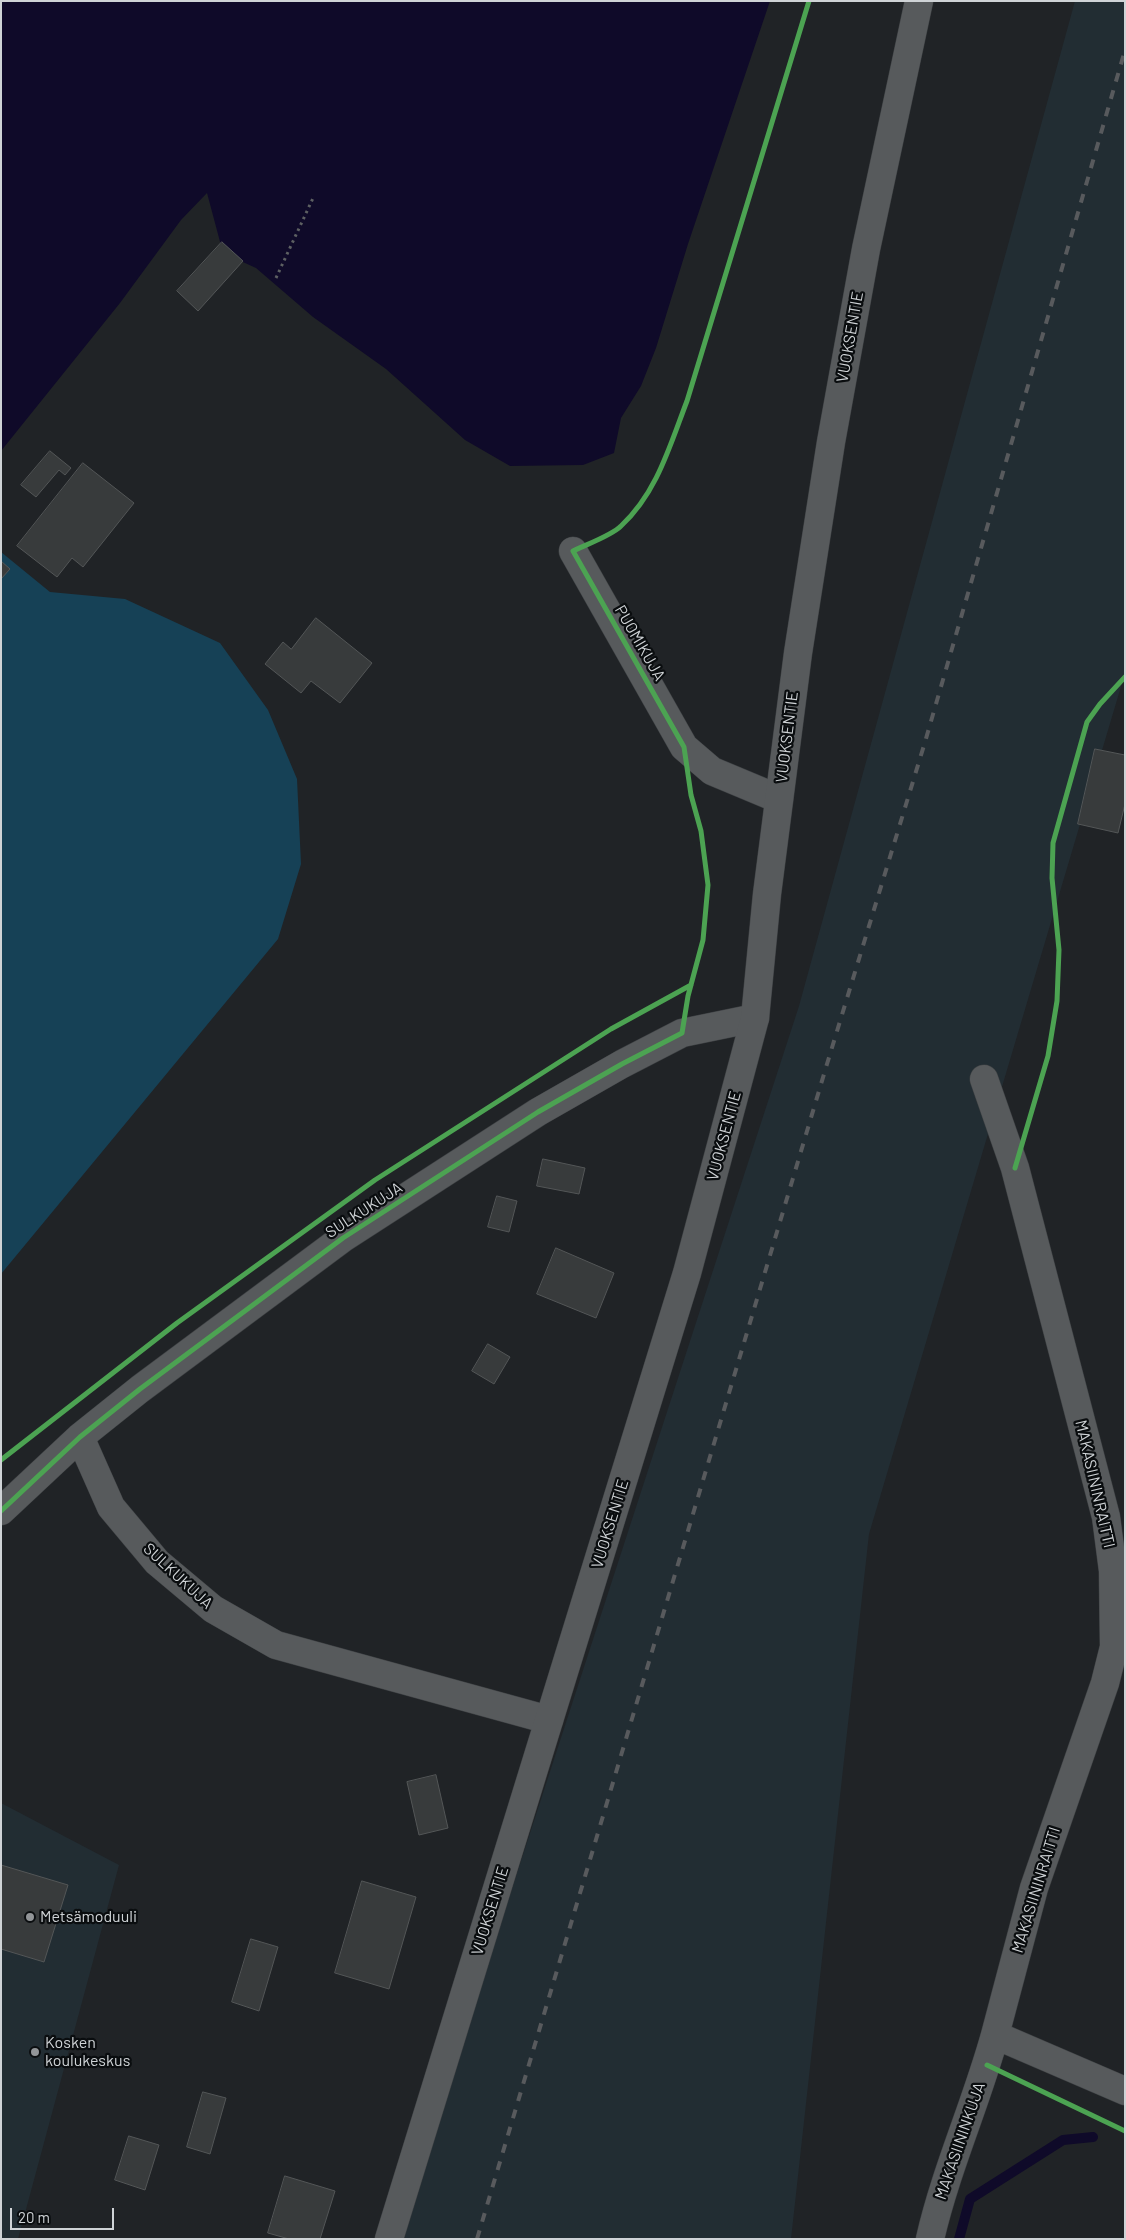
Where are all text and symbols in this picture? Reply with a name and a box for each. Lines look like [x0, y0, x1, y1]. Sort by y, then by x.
street label: VUOKSENTIE [833, 290, 867, 384]
street label: PUOMIKUJA [611, 602, 669, 684]
street label: VUOKSENTIE [772, 690, 802, 784]
street label: VUOKSENTIE [703, 1089, 745, 1183]
street label: SULKUKUJA [322, 1178, 406, 1242]
street label: MAKASIININRAITTI [1071, 1418, 1119, 1550]
street label: VUOKSENTIE [587, 1477, 633, 1571]
street label: SULKUKUJA [139, 1539, 217, 1613]
street label: MAKASIININRAITTI [1008, 1825, 1064, 1955]
street label: VUOKSENTIE [467, 1864, 513, 1958]
place label: Metsämoduuli [40, 1907, 137, 1927]
marker: Metsämoduuli [24, 1911, 36, 1923]
place label: Kosken koulukeskus [45, 2033, 130, 2071]
marker: Kosken koulukeskus [29, 2046, 41, 2058]
street label: MAKASIININKUJA [931, 2080, 989, 2202]
scale bar [12, 2198, 116, 2230]
text: 20 m [18, 2208, 50, 2226]

